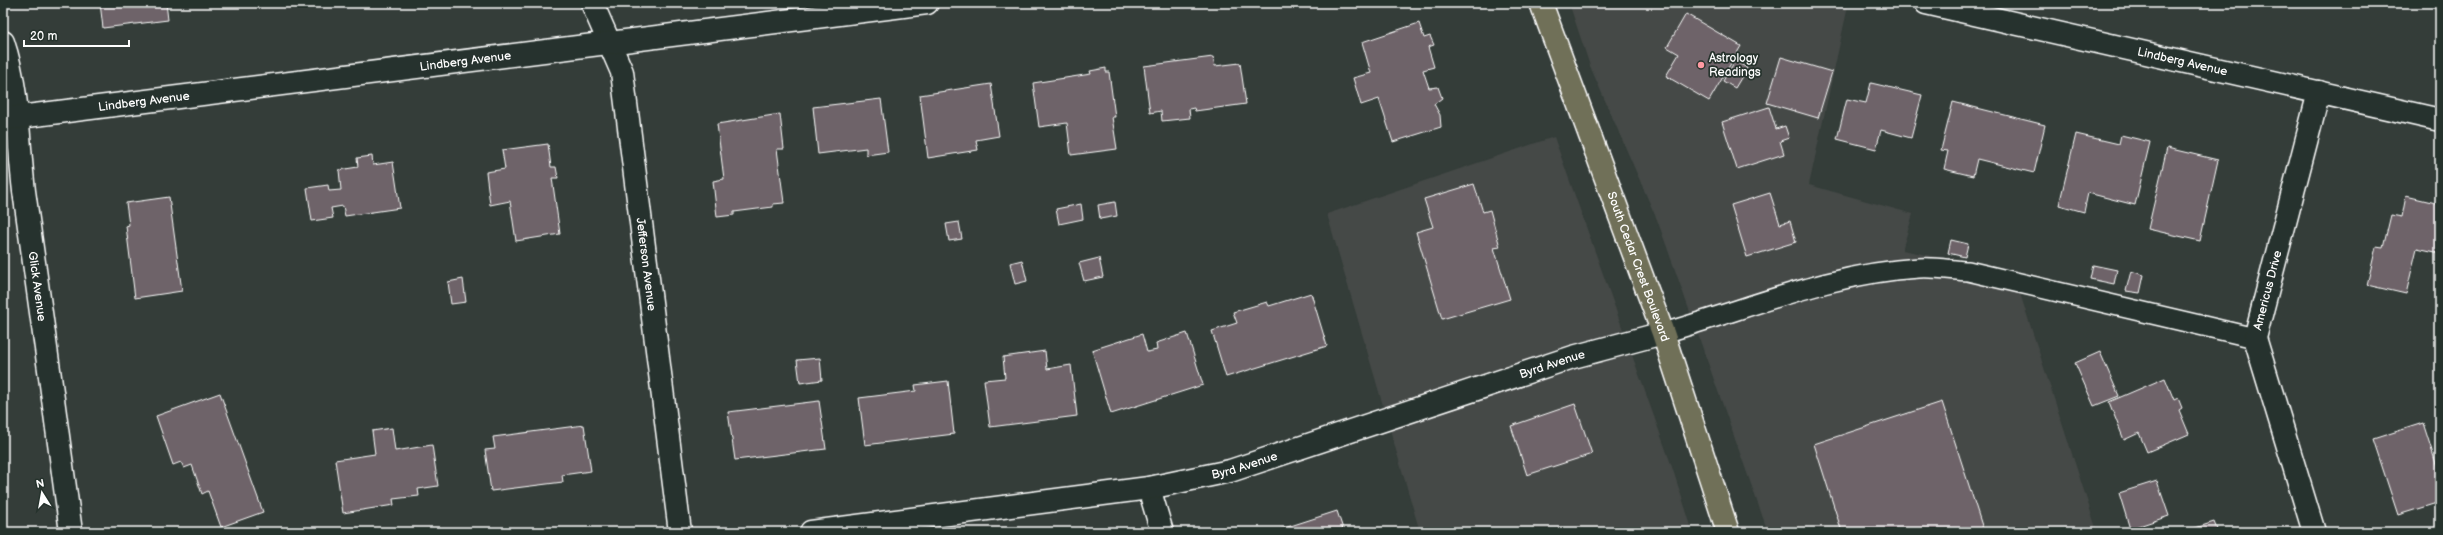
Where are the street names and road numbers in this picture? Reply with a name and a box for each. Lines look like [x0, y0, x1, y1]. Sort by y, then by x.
street label: Lindberg Avenue [2136, 44, 2229, 79]
street label: Lindberg Avenue [419, 48, 512, 74]
street label: Lindberg Avenue [97, 88, 190, 114]
street label: South Cedar Crest Boulevard [1604, 190, 1673, 343]
street label: Jefferson Avenue [633, 217, 660, 312]
street label: Americus Drive [2250, 249, 2285, 332]
street label: Glick Avenue [25, 250, 50, 322]
street label: Byrd Avenue [1517, 347, 1587, 382]
street label: Byrd Avenue [1210, 448, 1279, 482]

